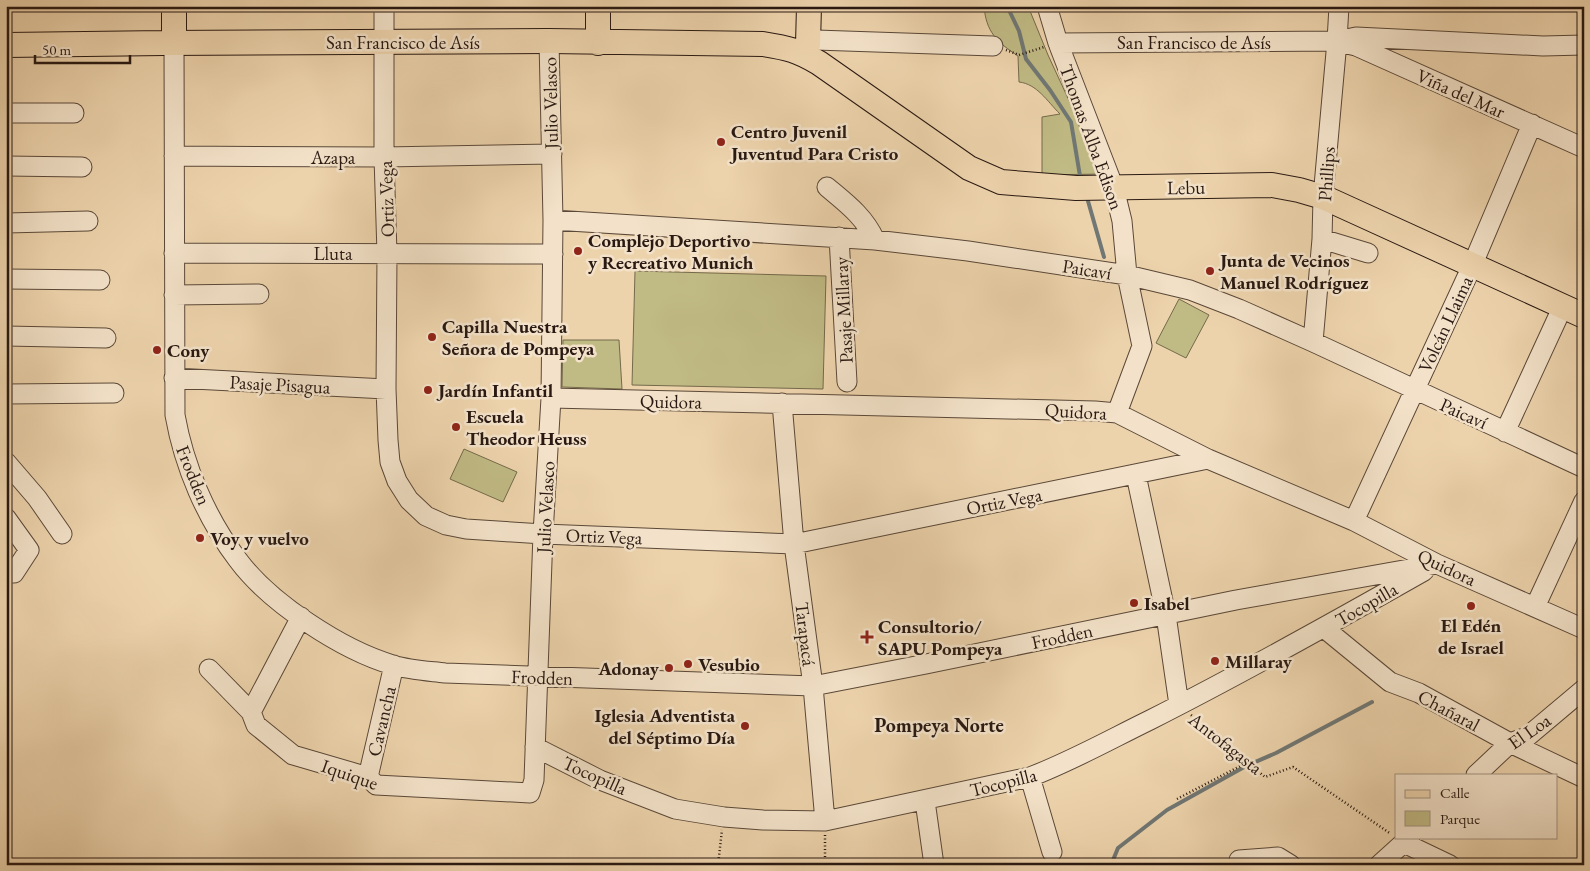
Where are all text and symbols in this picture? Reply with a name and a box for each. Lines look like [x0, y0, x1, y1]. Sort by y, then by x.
street label: San Francisco de Asís [326, 30, 480, 55]
street label: San Francisco de Asís [1117, 30, 1271, 55]
scale bar [35, 32, 130, 64]
text: 50 m [42, 40, 71, 59]
street label: Julio Velasco [537, 57, 564, 151]
street label: Thomas Alba Edison [1054, 61, 1129, 213]
street label: Viña del Mar [1413, 63, 1510, 124]
place label: Centro Juvenil Juventud Para Cristo [729, 119, 899, 166]
marker: Centro Juvenil Juventud Para Cristo [715, 136, 727, 148]
street label: Azapa [310, 145, 356, 170]
street label: Phillips [1312, 146, 1341, 202]
street label: Ortiz Vega [373, 160, 400, 238]
street label: Lebu [1167, 175, 1205, 200]
place label: Complejo Deportivo y Recreativo Munich [588, 228, 754, 275]
street label: Lluta [313, 241, 353, 266]
marker: Complejo Deportivo y Recreativo Munich [572, 245, 584, 257]
place label: Junta de Vecinos Manuel Rodríguez [1218, 248, 1369, 295]
street label: Paicaví [1061, 253, 1114, 286]
street label: Pasaje Millaray [828, 255, 859, 364]
marker: Junta de Vecinos Manuel Rodríguez [1204, 265, 1216, 277]
street label: Volcán Llaima [1412, 272, 1479, 376]
place label: Capilla Nuestra Señora de Pompeya [442, 314, 595, 361]
marker: Capilla Nuestra Señora de Pompeya [426, 331, 438, 343]
place label: Cony [167, 338, 210, 363]
marker: Cony [151, 344, 163, 356]
street label: Pasaje Pisagua [229, 369, 331, 400]
place label: Jardín Infantil [436, 378, 554, 403]
marker: Jardín Infantil [422, 384, 434, 396]
street label: Quidora [640, 388, 703, 415]
street label: Paicaví [1436, 392, 1492, 435]
street label: Quidora [1044, 397, 1108, 426]
place label: Escuela Theodor Heuss [466, 404, 587, 451]
marker: Escuela Theodor Heuss [450, 421, 462, 433]
street label: Frodden [170, 442, 217, 509]
street label: Julio Velasco [530, 460, 560, 556]
street label: Ortiz Vega [964, 482, 1044, 521]
street label: Ortiz Vega [565, 523, 643, 550]
place label: Voy y vuelvo [210, 526, 309, 551]
marker: Voy y vuelvo [194, 532, 206, 544]
street label: Quidora [1413, 543, 1481, 592]
street label: Tocopilla [1331, 576, 1402, 632]
place label: Isabel [1144, 591, 1190, 616]
marker: Isabel [1128, 597, 1140, 609]
marker: El Edén de Israel [1465, 600, 1477, 612]
street label: Tarapacá [789, 601, 822, 668]
place label: El Edén de Israel [1438, 613, 1505, 660]
place label: Consultorio/ SAPU Pompeya [878, 614, 1003, 661]
street label: Frodden [1029, 618, 1095, 655]
marker: Consultorio/ SAPU Pompeya [860, 630, 874, 644]
place label: Millaray [1225, 649, 1293, 674]
place label: Vesubio [698, 652, 760, 677]
marker: Millaray [1209, 655, 1221, 667]
place label: Adonay [597, 656, 660, 681]
marker: Vesubio [682, 658, 694, 670]
marker: Adonay [663, 662, 675, 674]
street label: Frodden [510, 664, 573, 691]
street label: Cavancha [361, 683, 402, 759]
street label: Chañaral [1413, 684, 1485, 737]
place label: Iglesia Adventista del Séptimo Día [594, 703, 736, 750]
street label: Antofagasta [1183, 706, 1268, 780]
street label: El Loa [1503, 708, 1556, 755]
district label: Pompeya Norte [874, 712, 1004, 738]
marker: Iglesia Adventista del Séptimo Día [739, 720, 751, 732]
street label: Tocopilla [559, 750, 631, 801]
street label: Iquique [318, 753, 382, 796]
street label: Tocopilla [967, 762, 1040, 803]
legend [1395, 774, 1558, 838]
text: Calle [1440, 783, 1470, 802]
text: Parque [1440, 809, 1480, 828]

